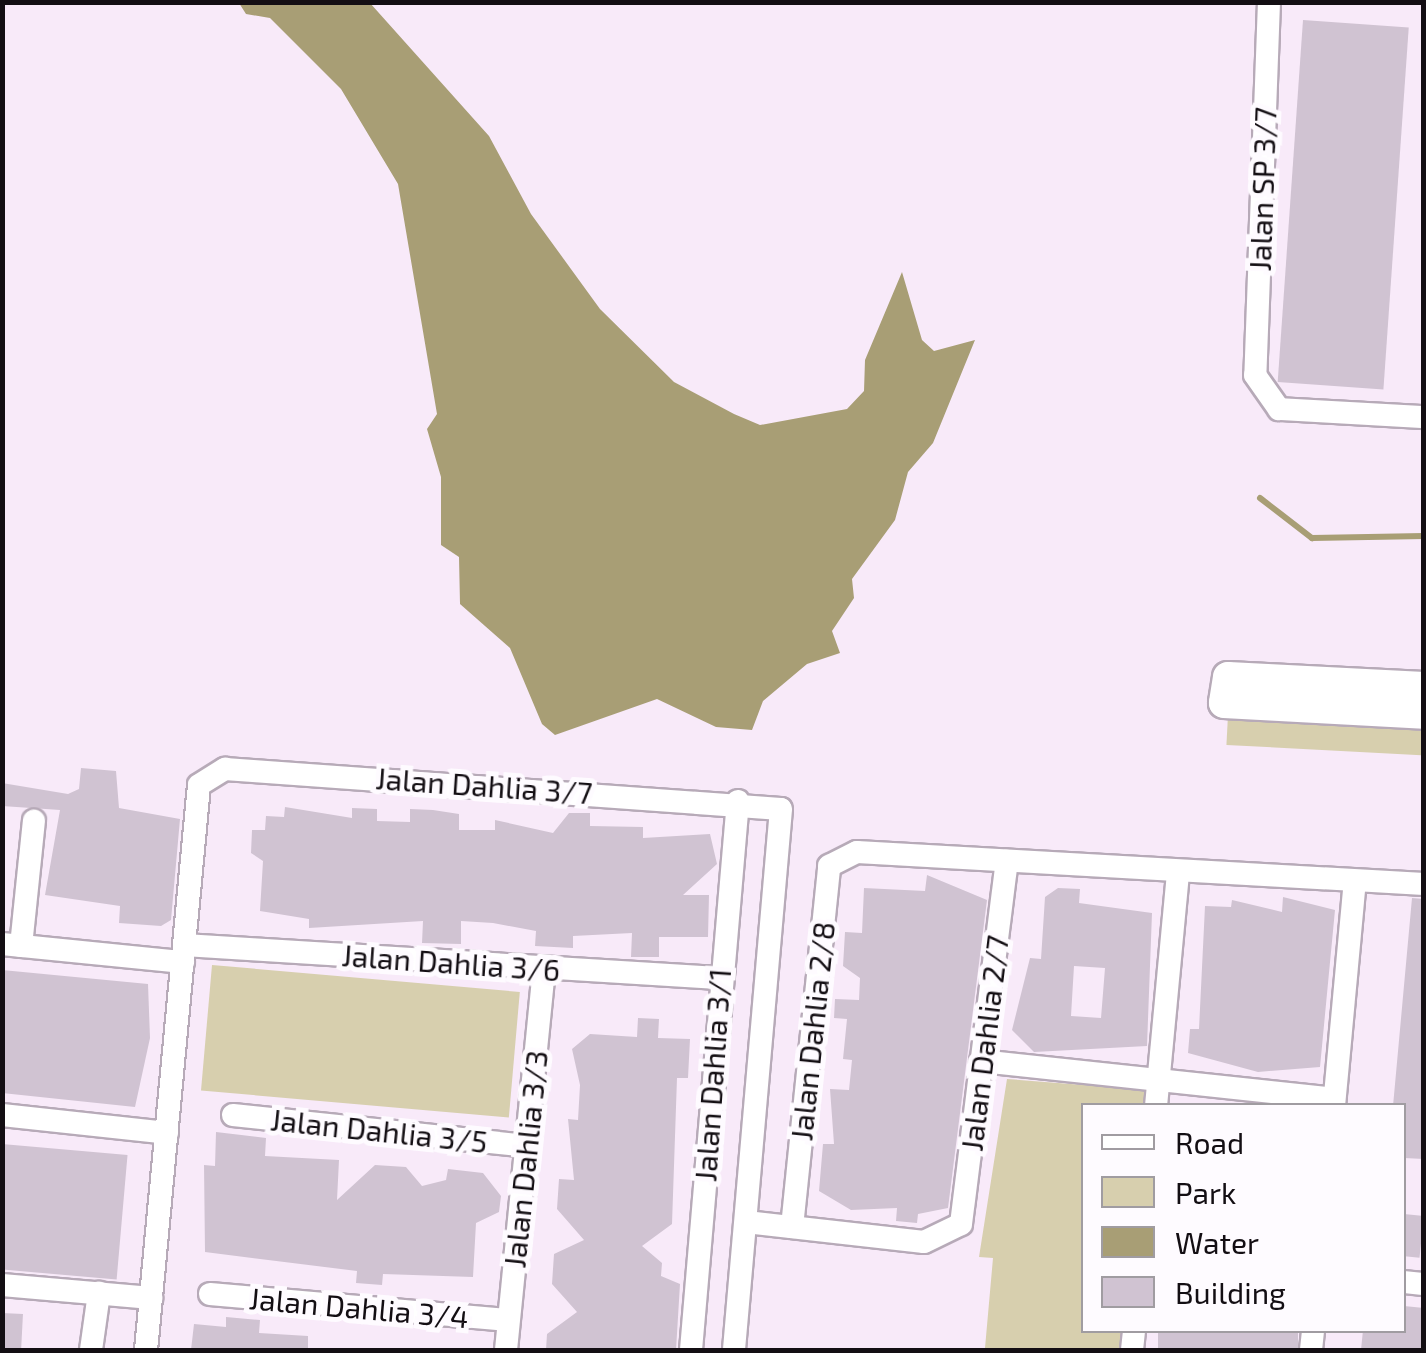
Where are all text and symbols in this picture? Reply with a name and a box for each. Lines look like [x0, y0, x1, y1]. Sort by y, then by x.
street label: Jalan SP 3/7 [1241, 106, 1283, 272]
street label: Jalan Dahlia 3/7 [374, 759, 594, 811]
street label: Jalan Dahlia 2/8 [783, 920, 841, 1142]
street label: Jalan Dahlia 2/7 [953, 933, 1015, 1153]
street label: Jalan Dahlia 3/6 [341, 936, 561, 988]
street label: Jalan Dahlia 3/1 [687, 967, 737, 1183]
street label: Jalan Dahlia 3/3 [496, 1049, 554, 1269]
street label: Jalan Dahlia 3/5 [269, 1101, 489, 1159]
legend [1081, 1103, 1406, 1333]
text: Road [1175, 1124, 1244, 1160]
text: Park [1175, 1174, 1236, 1210]
text: Water [1175, 1224, 1259, 1260]
text: Building [1175, 1274, 1286, 1310]
street label: Jalan Dahlia 3/4 [248, 1279, 470, 1335]

